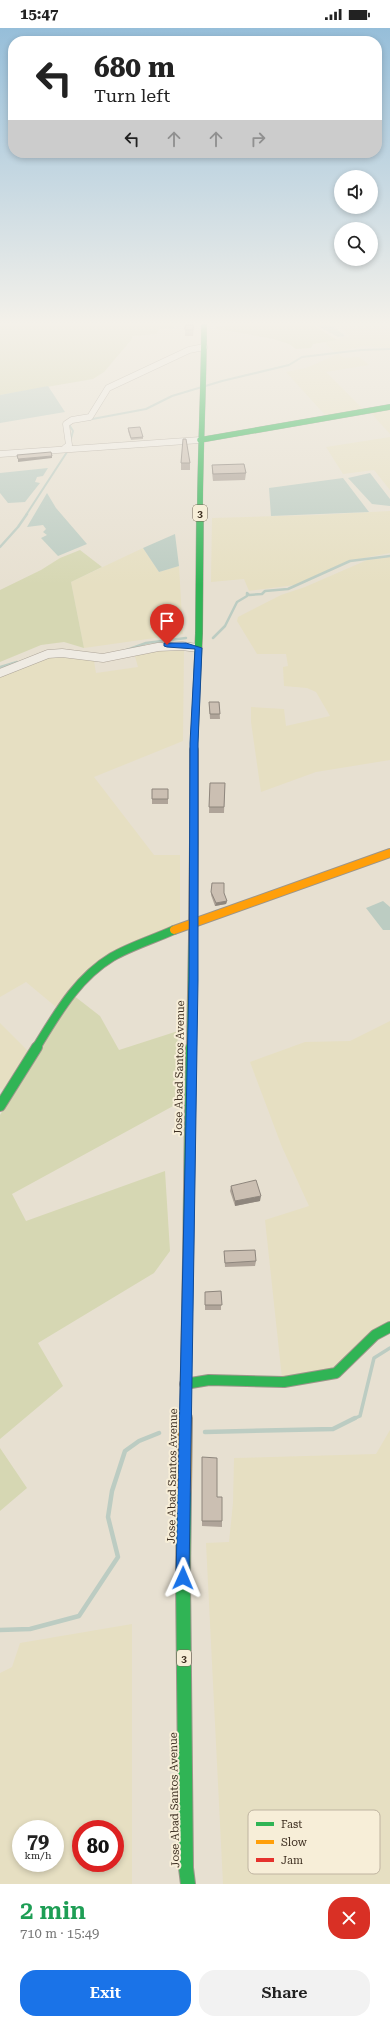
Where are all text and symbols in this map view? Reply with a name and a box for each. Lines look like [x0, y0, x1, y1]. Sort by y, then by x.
text: 15:47 [20, 5, 58, 23]
text: 680 m [94, 51, 175, 84]
icon: left [28, 52, 80, 104]
text: Turn left [94, 85, 170, 106]
icon: left [121, 128, 143, 150]
icon: ahead [163, 128, 185, 150]
icon: ahead [205, 128, 227, 150]
icon: right [247, 128, 269, 150]
map controls [334, 170, 378, 266]
button: sound [334, 170, 378, 214]
button: search [334, 222, 378, 266]
road number: 3 [193, 505, 207, 521]
pin [150, 604, 184, 645]
icon: arrive [156, 610, 178, 632]
street label: Jose Abad Santos Avenue [172, 1000, 187, 1136]
street label: Jose Abad Santos Avenue [165, 1408, 180, 1544]
position arrow [162, 1557, 204, 1599]
road number: 3 [177, 1650, 191, 1666]
street label: Jose Abad Santos Avenue [167, 1732, 182, 1868]
legend [248, 1810, 380, 1874]
text: Fast [281, 1818, 302, 1831]
speed limit sign: 80 [72, 1820, 124, 1872]
text: 79 [27, 1829, 49, 1853]
text: Slow [281, 1836, 308, 1849]
text: km/h [25, 1850, 51, 1861]
text: Jam [281, 1854, 303, 1867]
text: 2 min [20, 1897, 86, 1925]
button: close [328, 1897, 370, 1939]
text: 710 m · 15:49 [20, 1926, 99, 1941]
button: Exit [20, 1970, 191, 2016]
button: Share [199, 1970, 370, 2016]

